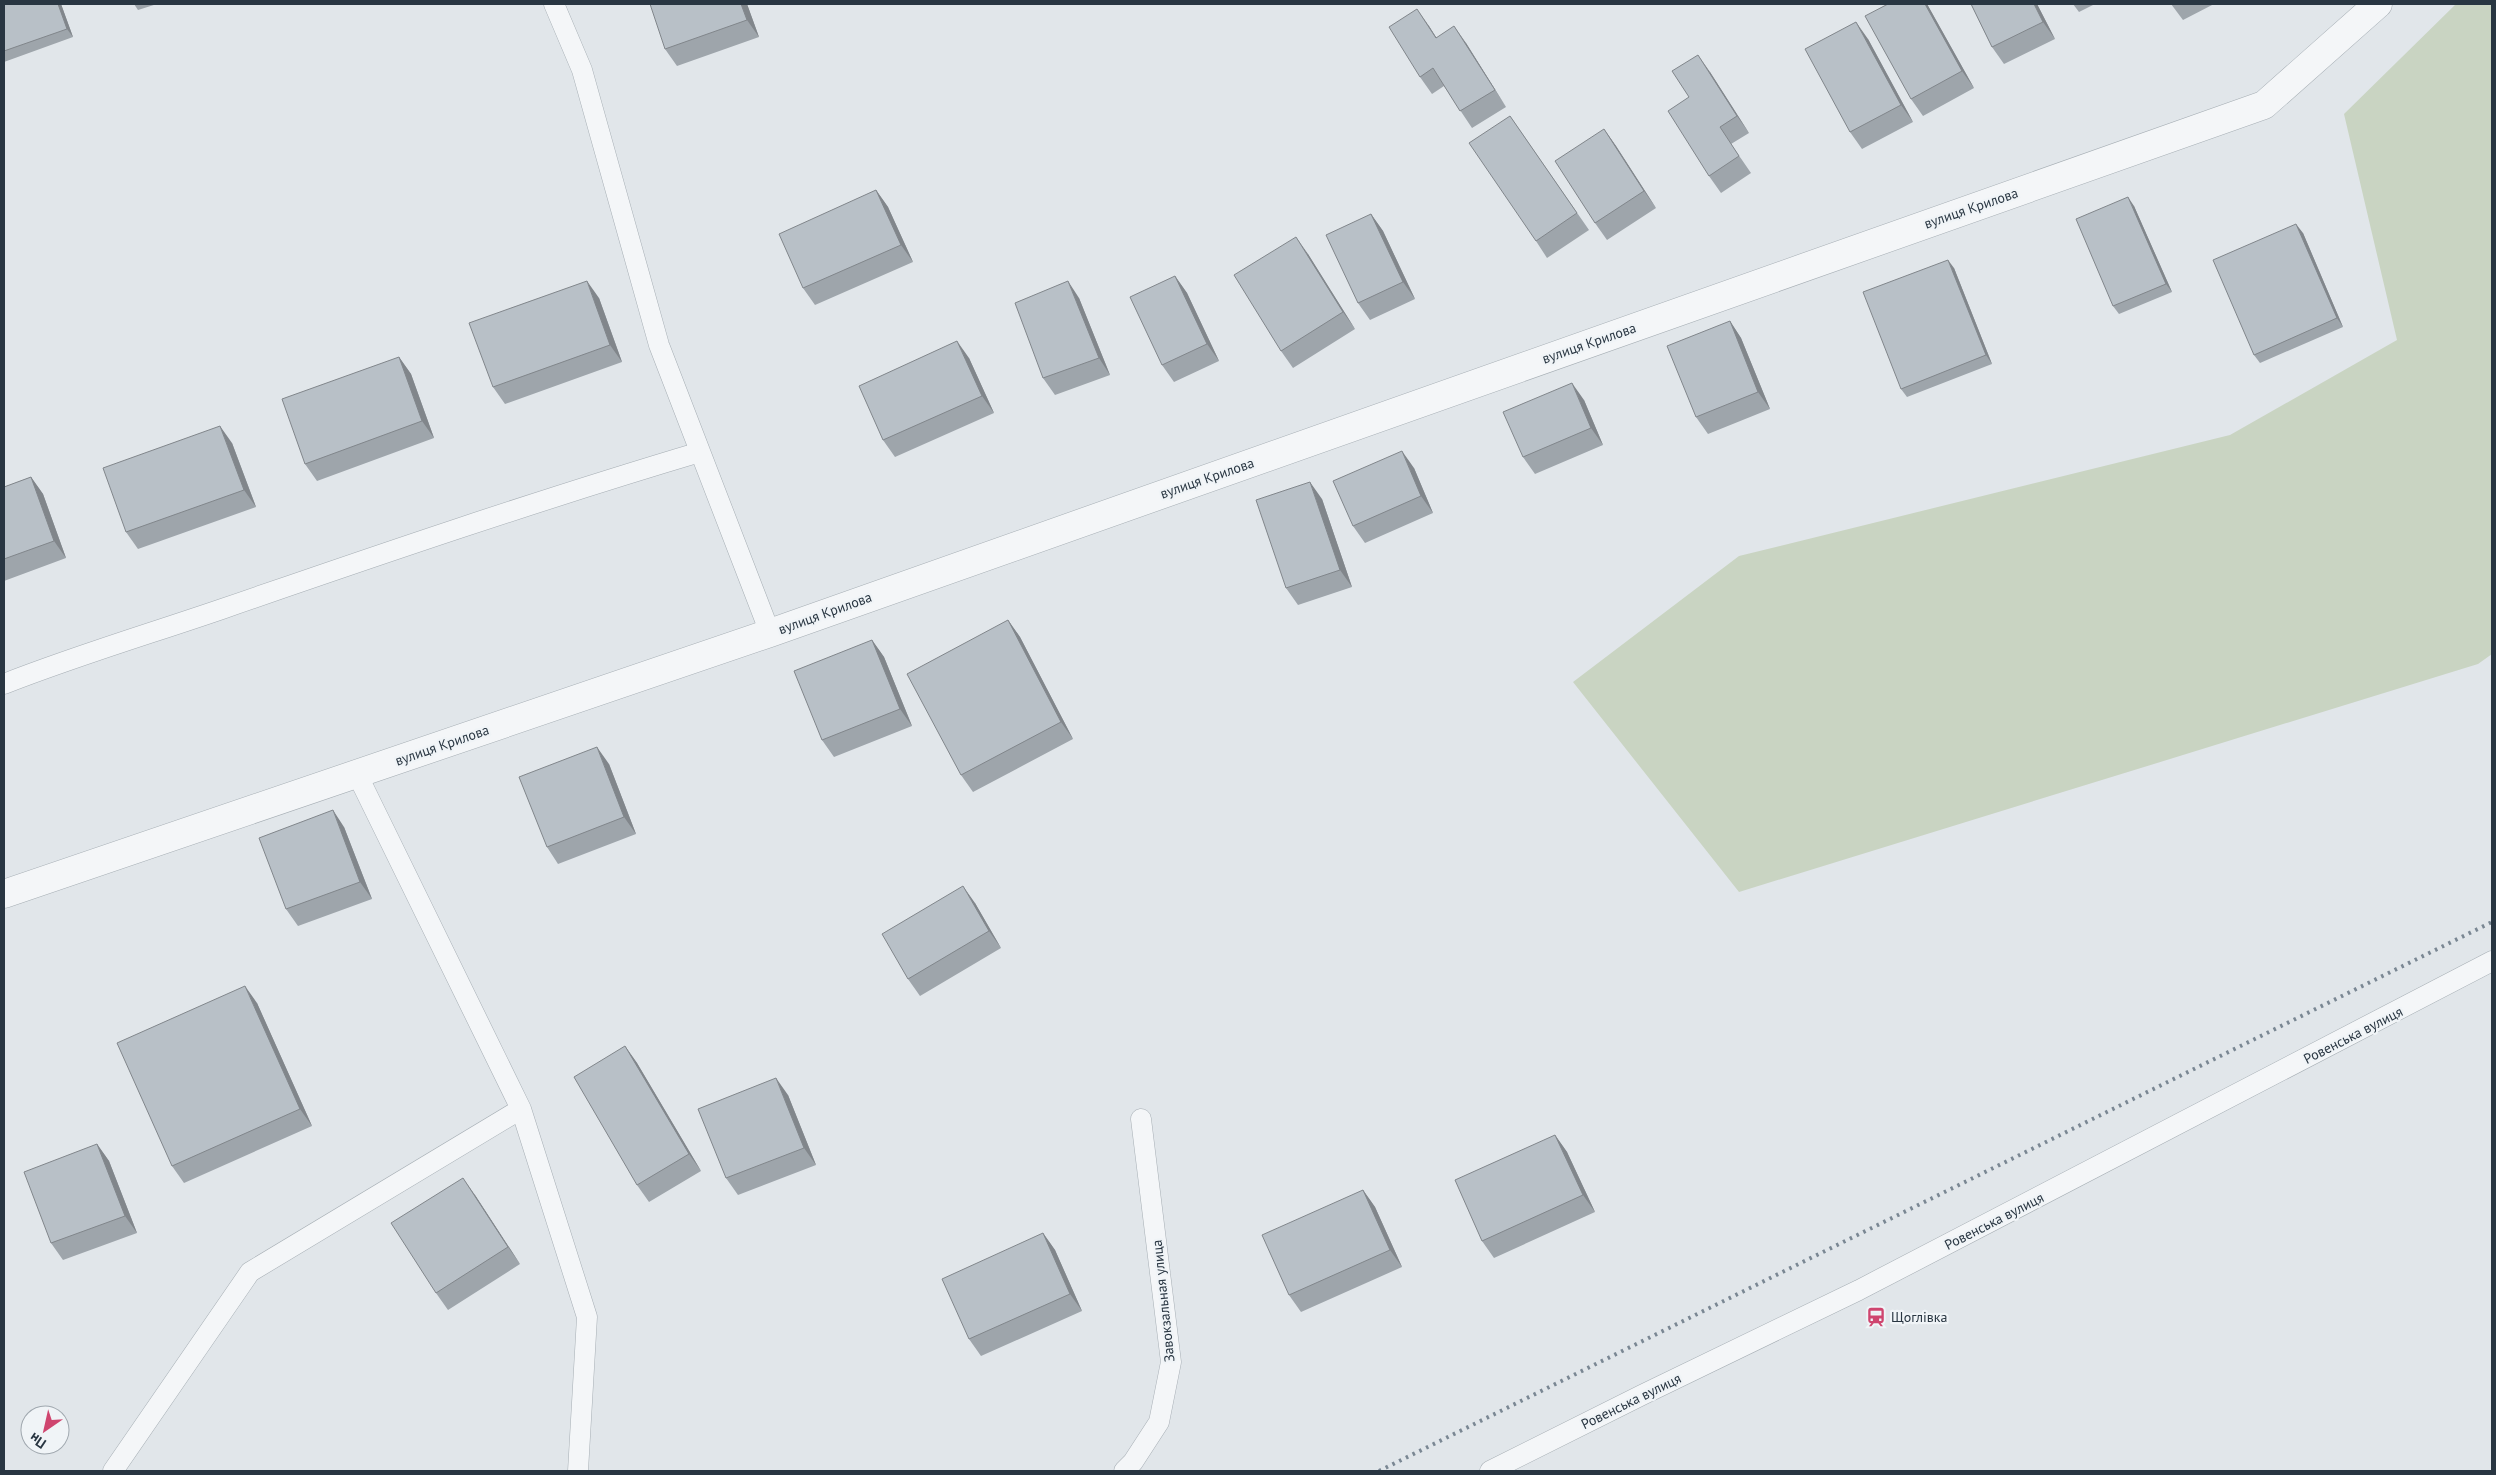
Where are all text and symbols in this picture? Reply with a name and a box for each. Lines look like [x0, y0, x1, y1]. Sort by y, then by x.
street label: вулиця Крилова [1922, 183, 2020, 233]
street label: вулиця Крилова [1540, 318, 1638, 368]
street label: вулиця Крилова [1158, 453, 1256, 503]
street label: вулиця Крилова [776, 588, 874, 638]
street label: вулиця Крилова [393, 720, 491, 770]
street label: Ровенська вулиця [2300, 1002, 2406, 1068]
street label: Ровенська вулиця [1941, 1188, 2047, 1254]
street label: Завокзальная улица [1148, 1239, 1178, 1363]
station icon: Щоглівка [1865, 1306, 1887, 1328]
place label: Щоглівка [1891, 1308, 1947, 1326]
street label: Ровенська вулиця [1578, 1369, 1684, 1433]
north arrow [20, 1405, 70, 1455]
text: Пн [26, 1429, 50, 1453]

